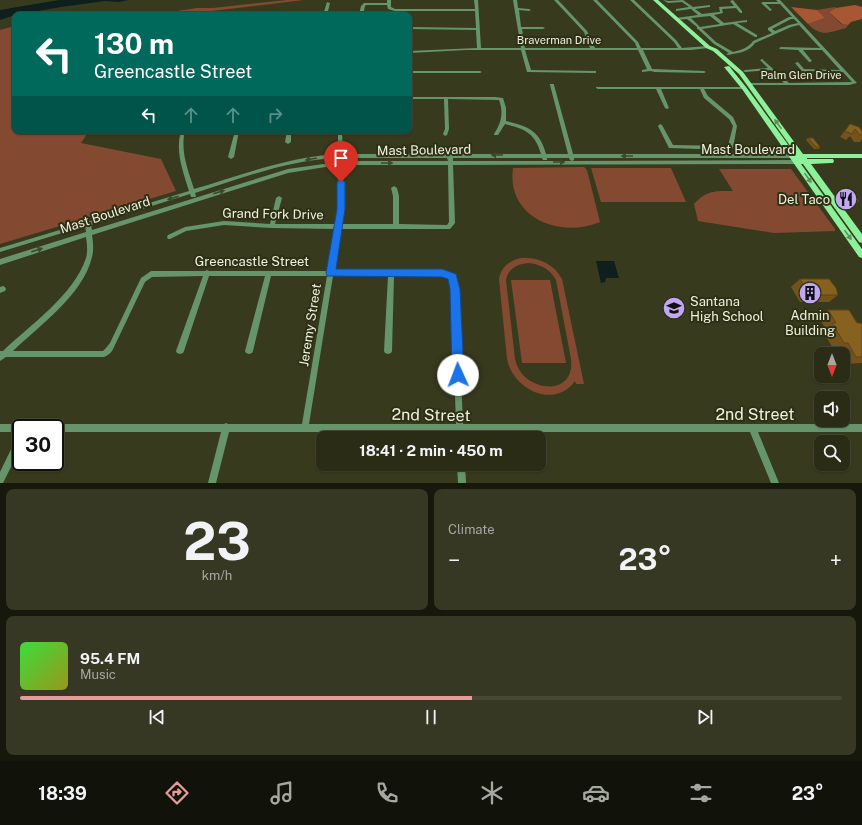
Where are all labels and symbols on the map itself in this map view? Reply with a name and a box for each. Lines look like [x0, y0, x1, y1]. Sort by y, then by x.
street label: Braverman Drive [517, 34, 601, 46]
street label: Palm Glen Drive [760, 69, 842, 81]
one-way arrow [774, 119, 782, 130]
pin [324, 141, 358, 182]
street label: Mast Boulevard [377, 142, 471, 158]
street label: Mast Boulevard [701, 142, 795, 157]
one-way arrow [490, 152, 503, 158]
one-way arrow [620, 153, 633, 159]
one-way arrow [305, 156, 317, 162]
one-way arrow [553, 159, 566, 165]
one-way arrow [381, 160, 394, 166]
one-way arrow [803, 173, 811, 183]
restaurant icon: Del Taco [833, 186, 859, 212]
one-way arrow [213, 189, 225, 195]
place label: Del Taco [778, 192, 830, 207]
street label: Mast Boulevard [58, 193, 152, 237]
one-way arrow [166, 195, 178, 201]
street label: Grand Fork Drive [222, 206, 324, 222]
one-way arrow [844, 230, 852, 241]
one-way arrow [31, 247, 43, 253]
street label: Greencastle Street [195, 254, 309, 269]
building icon: Admin Building [797, 280, 823, 306]
street label: Jeremy Street [296, 282, 324, 368]
place label: Santana High School [690, 294, 764, 324]
school or university icon: Santana High School [661, 295, 687, 321]
place label: Admin Building [785, 308, 835, 338]
north arrow [814, 347, 850, 383]
position arrow [437, 354, 479, 396]
street label: 2nd Street [391, 405, 471, 425]
street label: 2nd Street [716, 405, 794, 424]
speed limit sign: 30 [12, 419, 64, 471]

